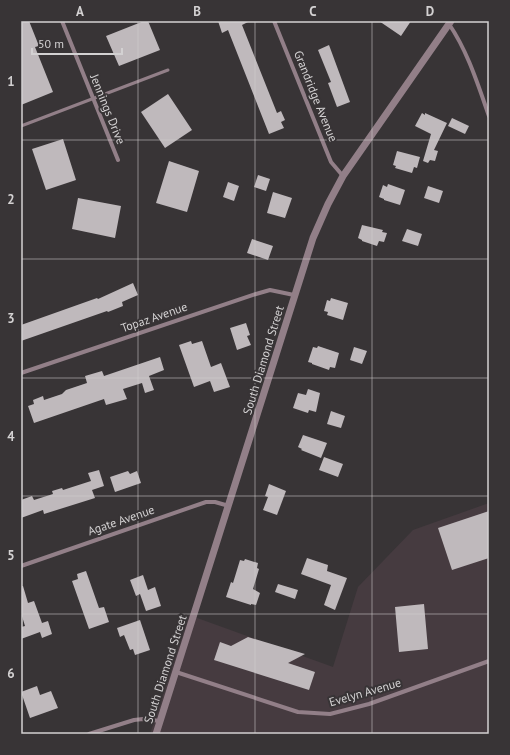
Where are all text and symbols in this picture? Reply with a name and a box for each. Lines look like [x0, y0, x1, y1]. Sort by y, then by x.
text: A [76, 3, 84, 20]
text: B [193, 3, 201, 20]
text: C [309, 3, 317, 20]
text: D [426, 3, 434, 20]
scale bar [32, 30, 122, 56]
text: 50 m [38, 36, 64, 51]
street label: Grandridge Avenue [291, 48, 341, 144]
street label: Jennings Drive [87, 71, 129, 146]
text: 1 [7, 73, 15, 90]
text: 2 [7, 191, 15, 208]
street label: Topaz Avenue [119, 299, 189, 335]
street label: South Diamond Street [239, 304, 287, 416]
text: 3 [7, 310, 15, 327]
text: 4 [7, 428, 15, 445]
street label: Agate Avenue [86, 502, 156, 538]
text: 5 [7, 547, 15, 564]
street label: South Diamond Street [140, 613, 190, 725]
text: 6 [7, 665, 15, 682]
street label: Evelyn Avenue [327, 675, 403, 709]

